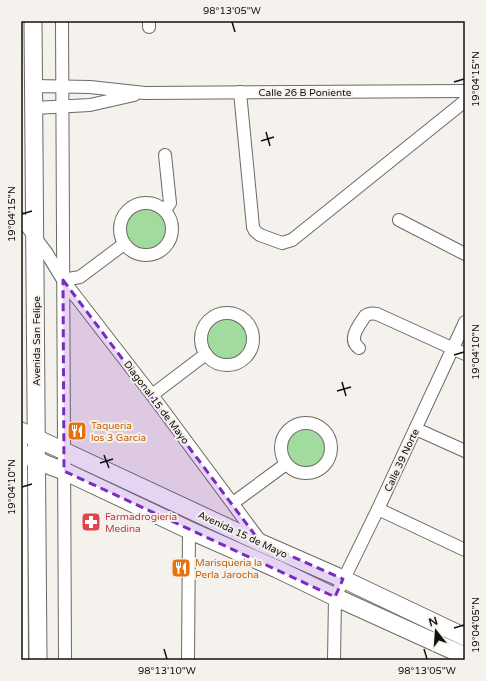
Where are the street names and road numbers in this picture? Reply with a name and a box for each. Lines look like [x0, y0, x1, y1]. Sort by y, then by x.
street label: Calle 26 B Poniente [259, 87, 352, 99]
street label: Avenida San Felipe [31, 296, 43, 386]
street label: Diagonal 15 de Mayo [121, 359, 191, 447]
street label: Calle 39 Norte [382, 427, 422, 494]
street label: Avenida 15 de Mayo [196, 509, 289, 561]

